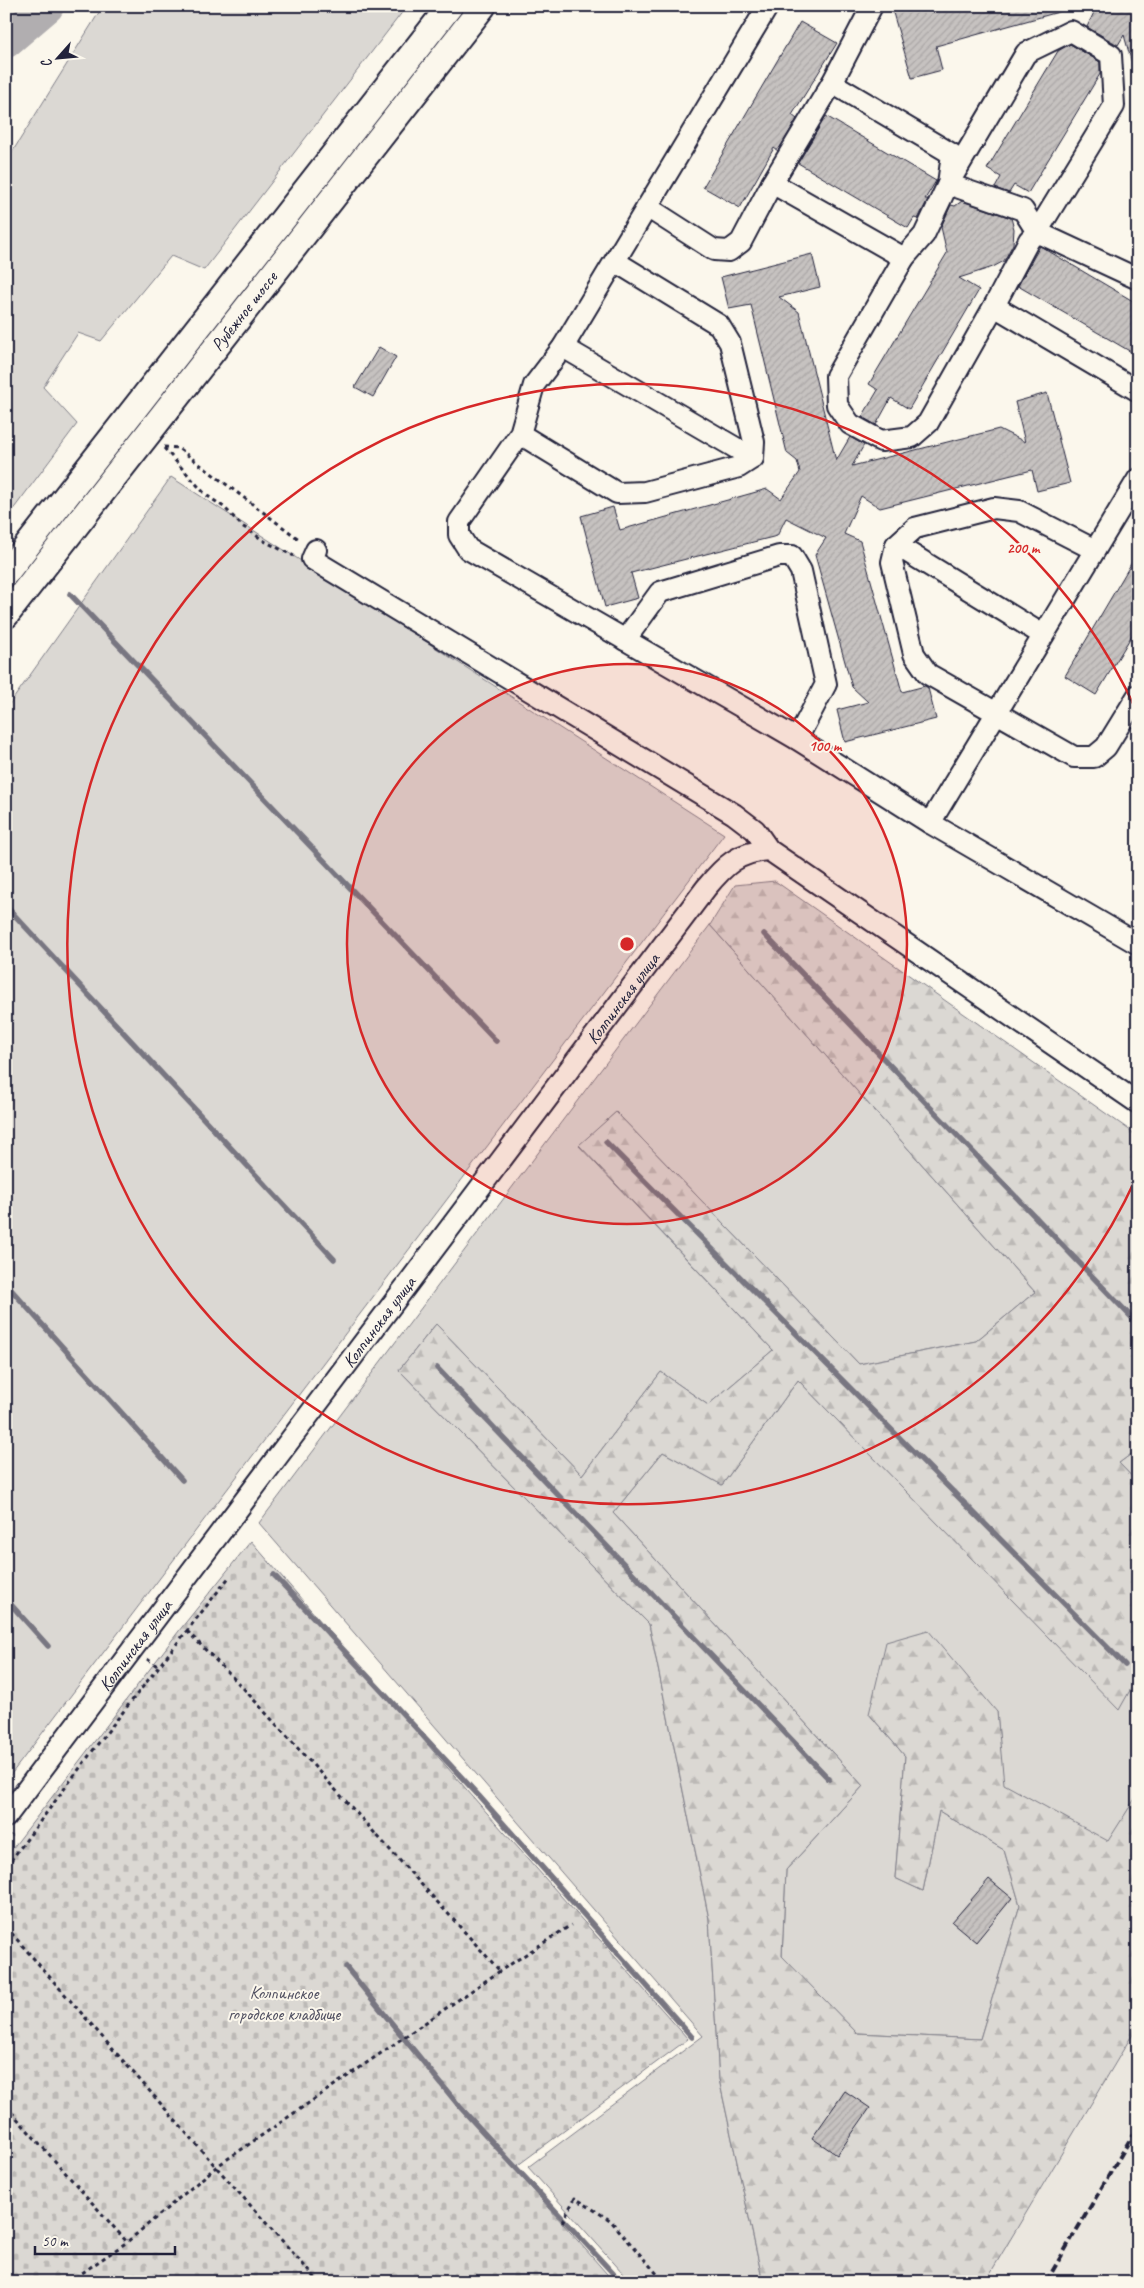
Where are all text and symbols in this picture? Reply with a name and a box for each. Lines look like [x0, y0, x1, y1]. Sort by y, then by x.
north arrow [32, 32, 82, 82]
text: С [37, 55, 56, 71]
street label: Рубежное шоссе [206, 266, 283, 355]
text: 200 m [1007, 539, 1041, 558]
text: 100 m [809, 737, 843, 756]
centre of rings [618, 935, 636, 953]
street label: Колпинская улица [581, 948, 665, 1048]
street label: Колпинская улица [338, 1271, 421, 1372]
street label: Колпинская улица [94, 1595, 177, 1695]
park label: Колпинское городское кладбище [228, 1982, 341, 2025]
scale bar [35, 2223, 175, 2255]
text: 50 m [42, 2232, 69, 2251]

